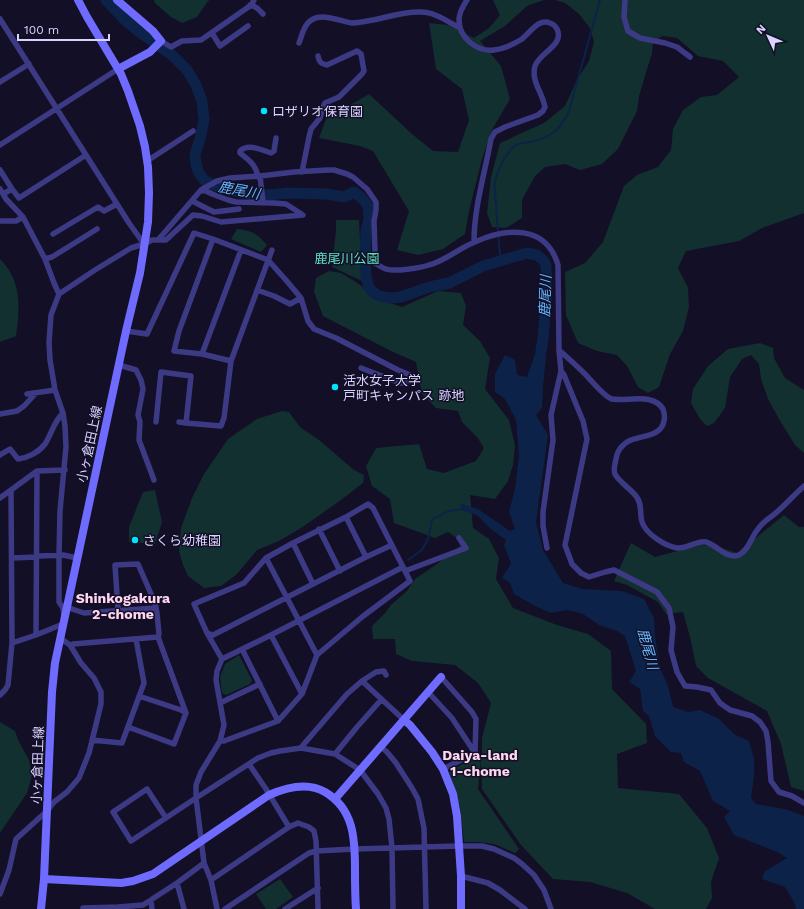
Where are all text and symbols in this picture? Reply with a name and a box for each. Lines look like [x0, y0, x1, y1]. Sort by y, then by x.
scale bar [18, 16, 109, 42]
north arrow [748, 16, 788, 56]
text: N [754, 22, 769, 37]
text: 100 m [24, 23, 59, 37]
place label: ロザリオ保育園 [272, 104, 363, 119]
marker: ロザリオ保育園 [259, 106, 269, 116]
water label: 鹿尾川 [217, 178, 263, 202]
park label: 鹿尾川公園 [314, 251, 380, 266]
water label: 鹿尾川 [536, 273, 554, 317]
place label: 活水女子大学 戸町キャンパス 跡地 [343, 373, 464, 403]
marker: 活水女子大学 戸町キャンパス 跡地 [330, 382, 340, 392]
street label: 小ヶ倉田上線 [74, 404, 105, 484]
place label: さくら幼稚園 [143, 533, 221, 548]
marker: さくら幼稚園 [130, 535, 140, 545]
district label: Shinkogakura 2-chome [76, 590, 171, 622]
water label: 鹿尾川 [635, 627, 662, 673]
street label: 小ヶ倉田上線 [29, 726, 46, 804]
district label: Daiya-land 1-chome [442, 747, 518, 779]

